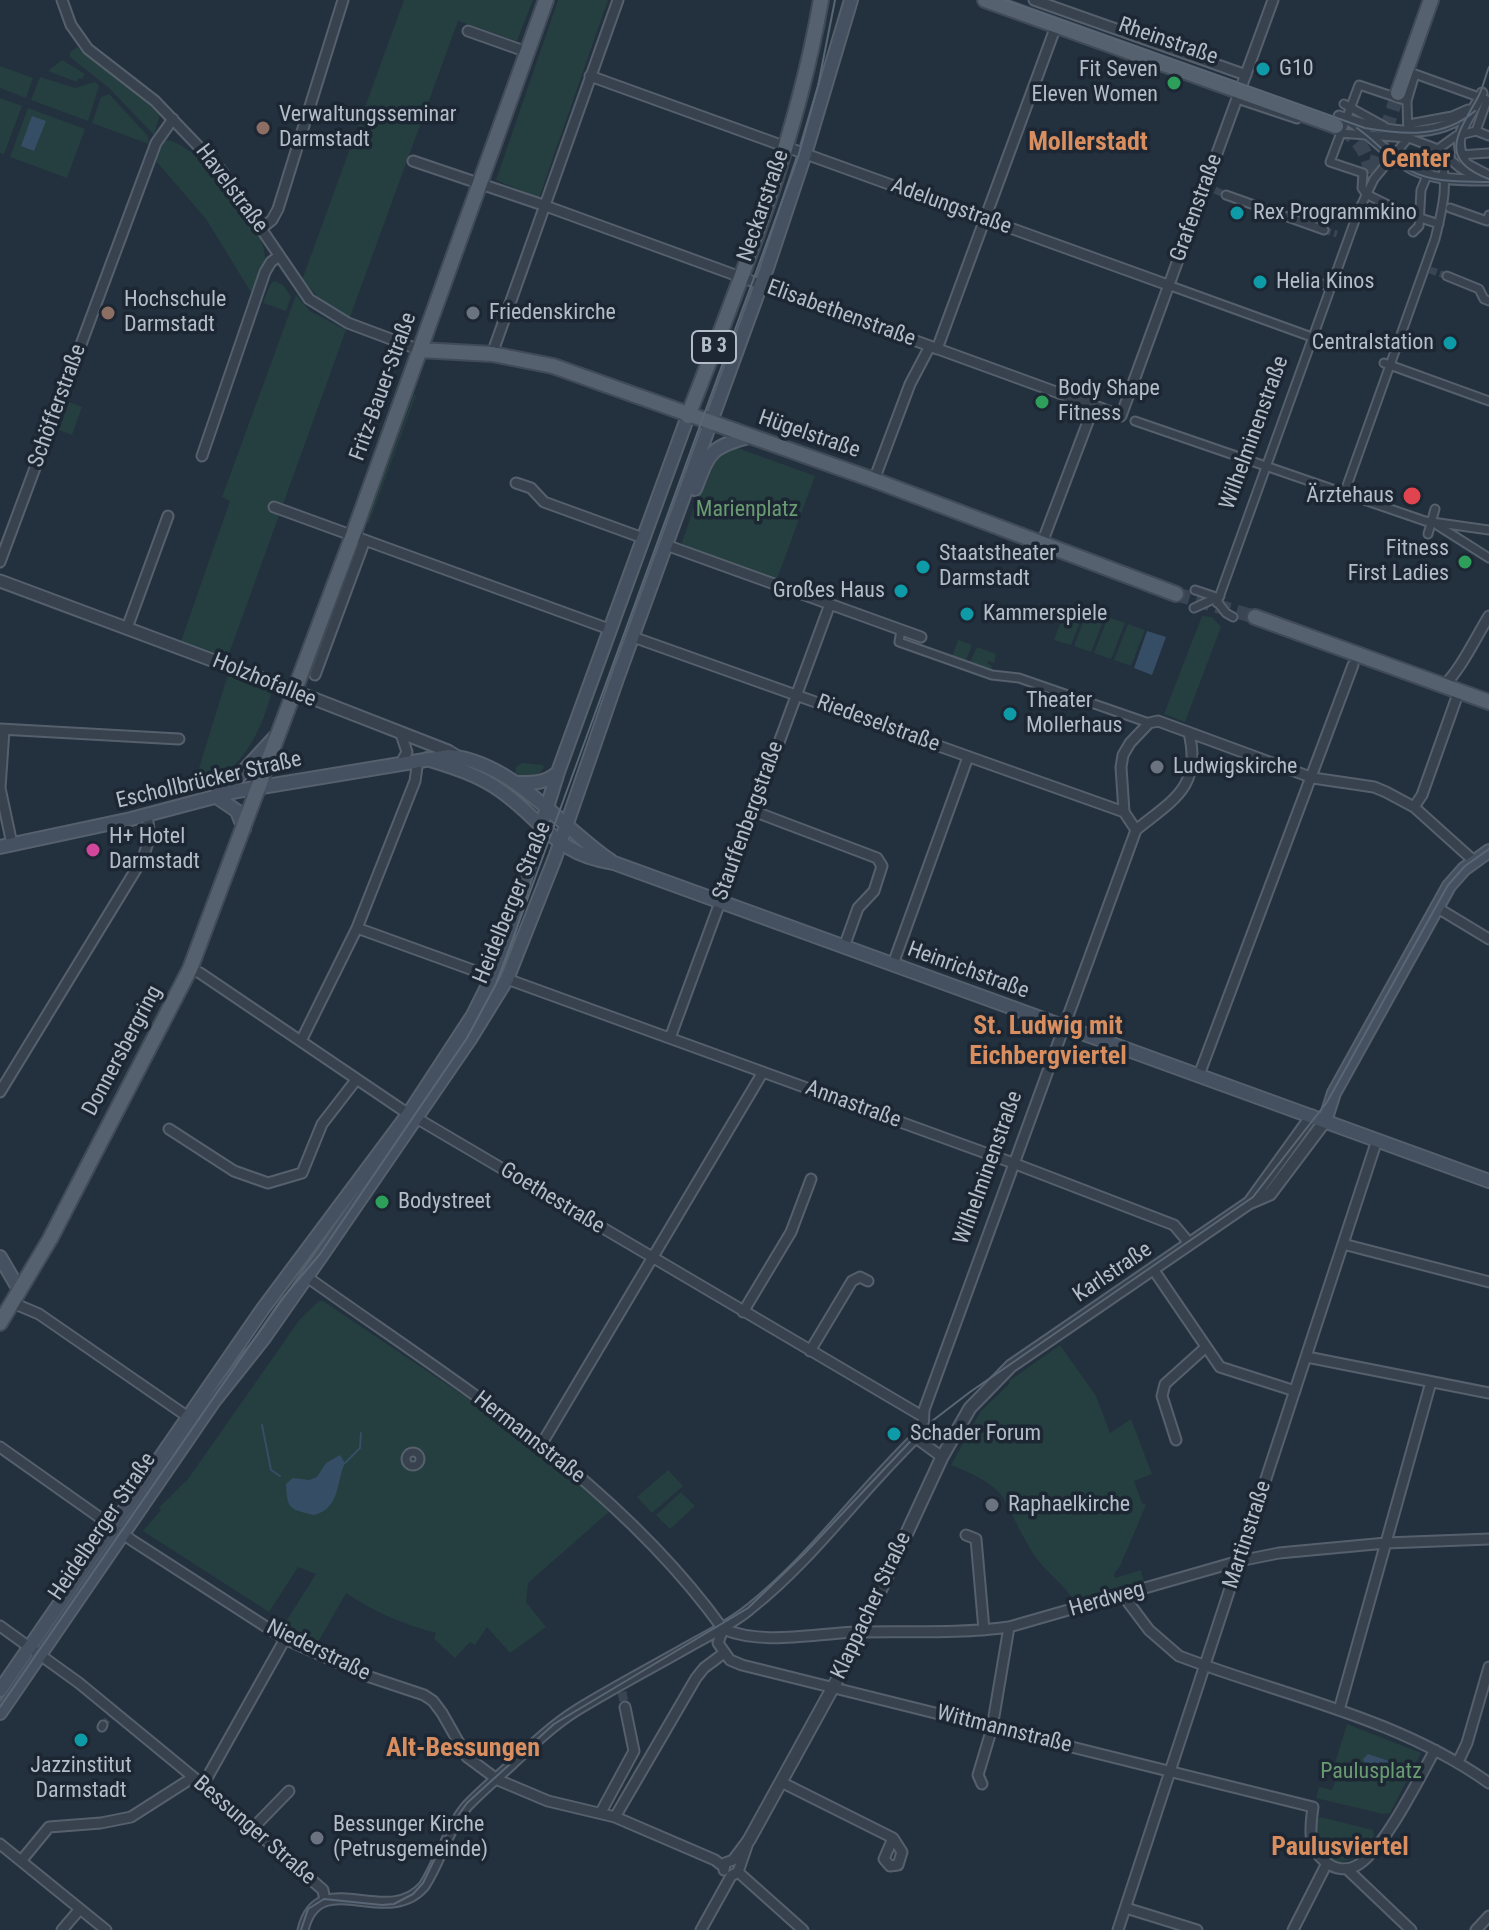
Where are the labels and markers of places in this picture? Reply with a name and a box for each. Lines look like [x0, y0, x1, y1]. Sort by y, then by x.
place label: G10 [1279, 56, 1314, 82]
place label: Fit Seven Eleven Women [1032, 57, 1158, 108]
marker: G10 [1254, 60, 1272, 78]
marker: Fit Seven Eleven Women [1165, 74, 1183, 92]
place label: Verwaltungsseminar Darmstadt [279, 102, 456, 154]
marker: Verwaltungsseminar Darmstadt [254, 119, 272, 137]
place label: Rex Programmkino [1253, 200, 1417, 226]
marker: Rex Programmkino [1228, 204, 1246, 222]
place label: Helia Kinos [1276, 269, 1374, 295]
marker: Helia Kinos [1251, 273, 1269, 291]
place label: Hochschule Darmstadt [124, 287, 226, 338]
place label: Friedenskirche [489, 300, 616, 326]
marker: Hochschule Darmstadt [99, 304, 117, 322]
marker: Friedenskirche [464, 304, 482, 322]
place label: Centralstation [1312, 330, 1434, 356]
marker: Centralstation [1441, 334, 1459, 352]
place label: Body Shape Fitness [1058, 376, 1160, 428]
marker: Body Shape Fitness [1033, 393, 1051, 411]
place label: Ärztehaus [1306, 483, 1394, 509]
marker: Ärztehaus [1401, 485, 1423, 507]
place label: Fitness First Ladies [1348, 536, 1449, 588]
place label: Staatstheater Darmstadt [939, 541, 1056, 592]
marker: Fitness First Ladies [1456, 553, 1474, 571]
marker: Staatstheater Darmstadt [914, 558, 932, 576]
place label: Großes Haus [773, 578, 885, 604]
marker: Großes Haus [892, 582, 910, 600]
place label: Kammerspiele [983, 601, 1107, 627]
marker: Kammerspiele [958, 605, 976, 623]
place label: Theater Mollerhaus [1026, 688, 1123, 740]
marker: Theater Mollerhaus [1001, 705, 1019, 723]
place label: Ludwigskirche [1173, 754, 1297, 780]
marker: Ludwigskirche [1148, 758, 1166, 776]
place label: H+ Hotel Darmstadt [109, 824, 200, 876]
marker: H+ Hotel Darmstadt [84, 841, 102, 859]
place label: Bodystreet [398, 1189, 491, 1215]
marker: Bodystreet [373, 1193, 391, 1211]
place label: Schader Forum [910, 1421, 1041, 1447]
marker: Schader Forum [885, 1425, 903, 1443]
place label: Raphaelkirche [1008, 1492, 1130, 1518]
marker: Raphaelkirche [983, 1496, 1001, 1514]
marker: Jazzinstitut Darmstadt [72, 1731, 90, 1749]
place label: Jazzinstitut Darmstadt [30, 1753, 132, 1804]
place label: Bessunger Kirche (Petrusgemeinde) [333, 1812, 488, 1864]
marker: Bessunger Kirche (Petrusgemeinde) [308, 1829, 326, 1847]

